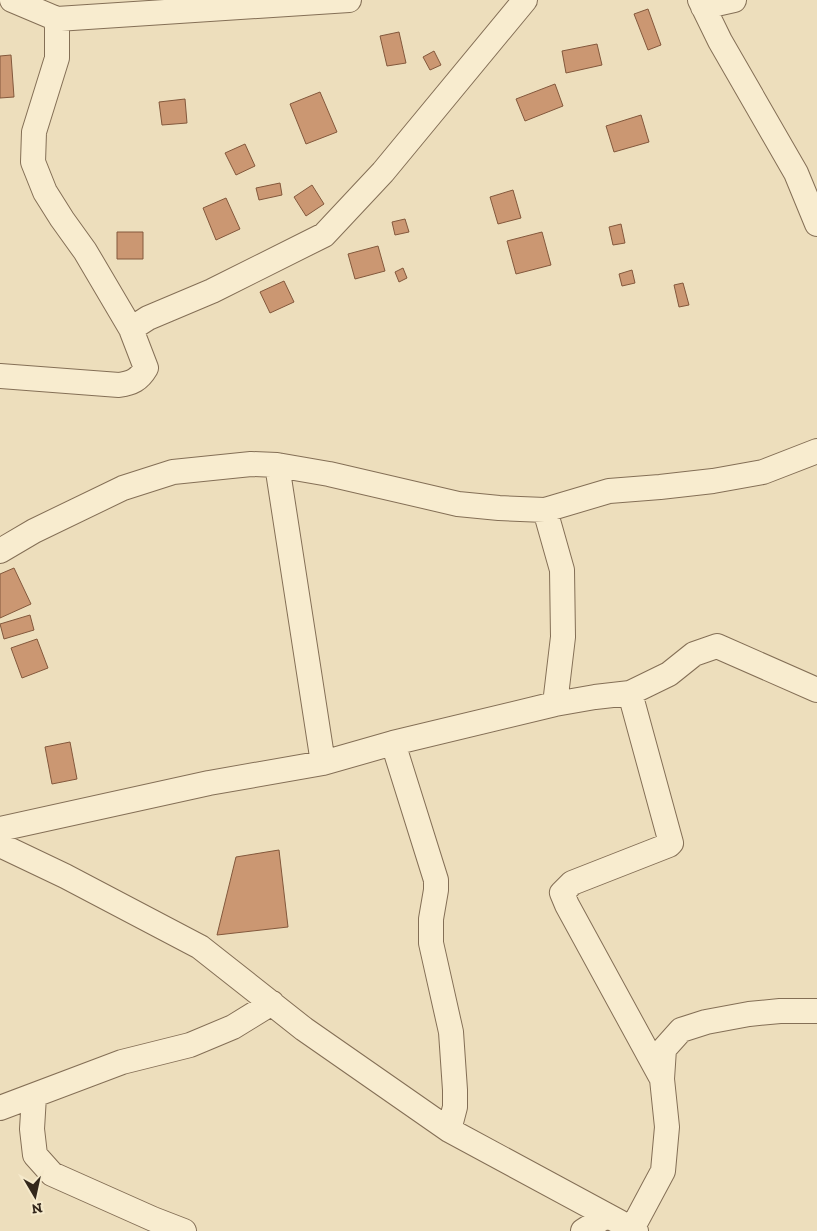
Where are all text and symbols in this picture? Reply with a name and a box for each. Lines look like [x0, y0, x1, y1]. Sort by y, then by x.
north arrow [10, 1171, 60, 1221]
text: N [30, 1199, 44, 1218]

